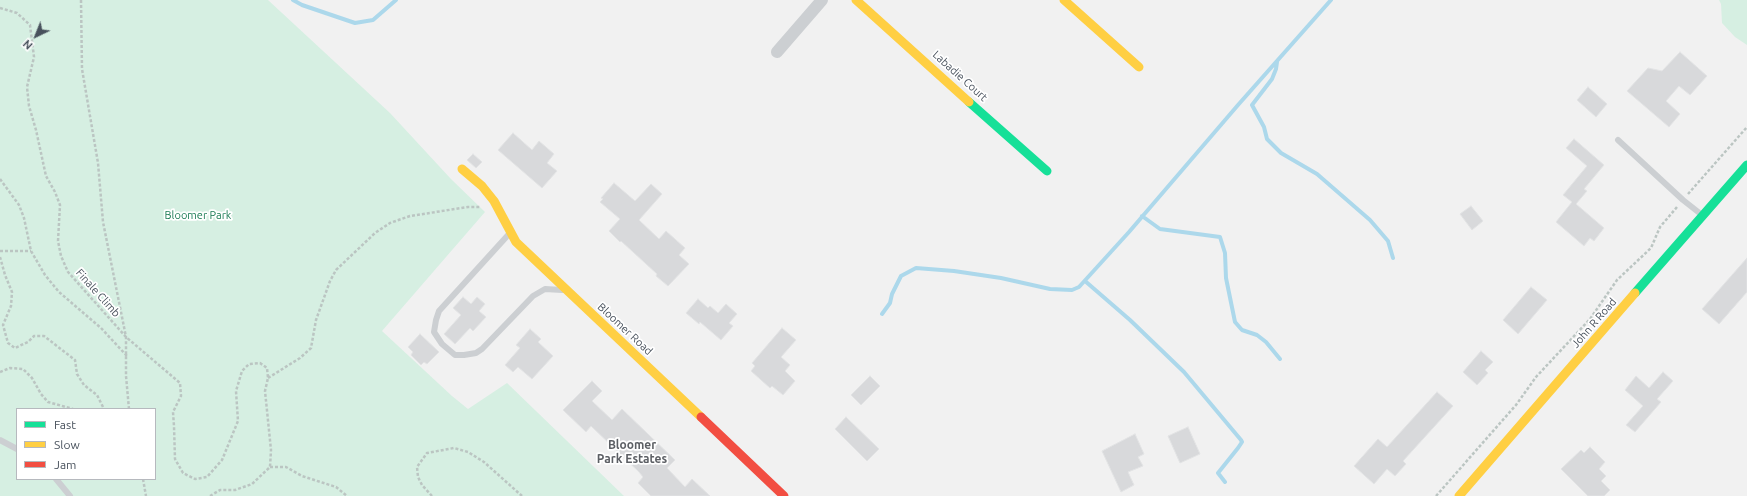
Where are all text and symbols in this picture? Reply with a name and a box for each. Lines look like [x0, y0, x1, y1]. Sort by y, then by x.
north arrow [16, 16, 56, 56]
text: N [21, 38, 35, 52]
street label: Labadie Court [930, 48, 990, 104]
park label: Bloomer Park [165, 208, 231, 222]
street label: Finale Climb [73, 266, 123, 320]
street label: John R Road [1569, 295, 1619, 351]
street label: Bloomer Road [595, 300, 655, 358]
legend [16, 408, 156, 480]
text: Fast [54, 418, 76, 431]
text: Slow [54, 438, 80, 451]
district label: Bloomer Park Estates [597, 438, 667, 466]
text: Jam [54, 458, 76, 471]

